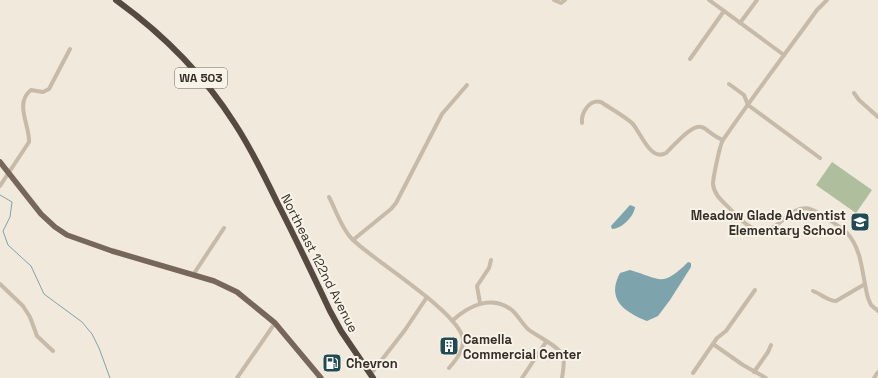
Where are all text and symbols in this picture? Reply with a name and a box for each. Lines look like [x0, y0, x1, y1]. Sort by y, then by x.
road number: WA 503 [175, 68, 227, 88]
street label: Northeast 122nd Avenue [277, 191, 362, 335]
place label: Meadow Glade Adventist Elementary School [691, 207, 846, 239]
school or university icon: Meadow Glade Adventist Elementary School [849, 211, 871, 233]
place label: Camella Commercial Center [463, 331, 581, 363]
building icon: Camella Commercial Center [438, 335, 460, 357]
fuel station icon: Chevron [321, 352, 343, 374]
place label: Chevron [346, 355, 398, 372]

